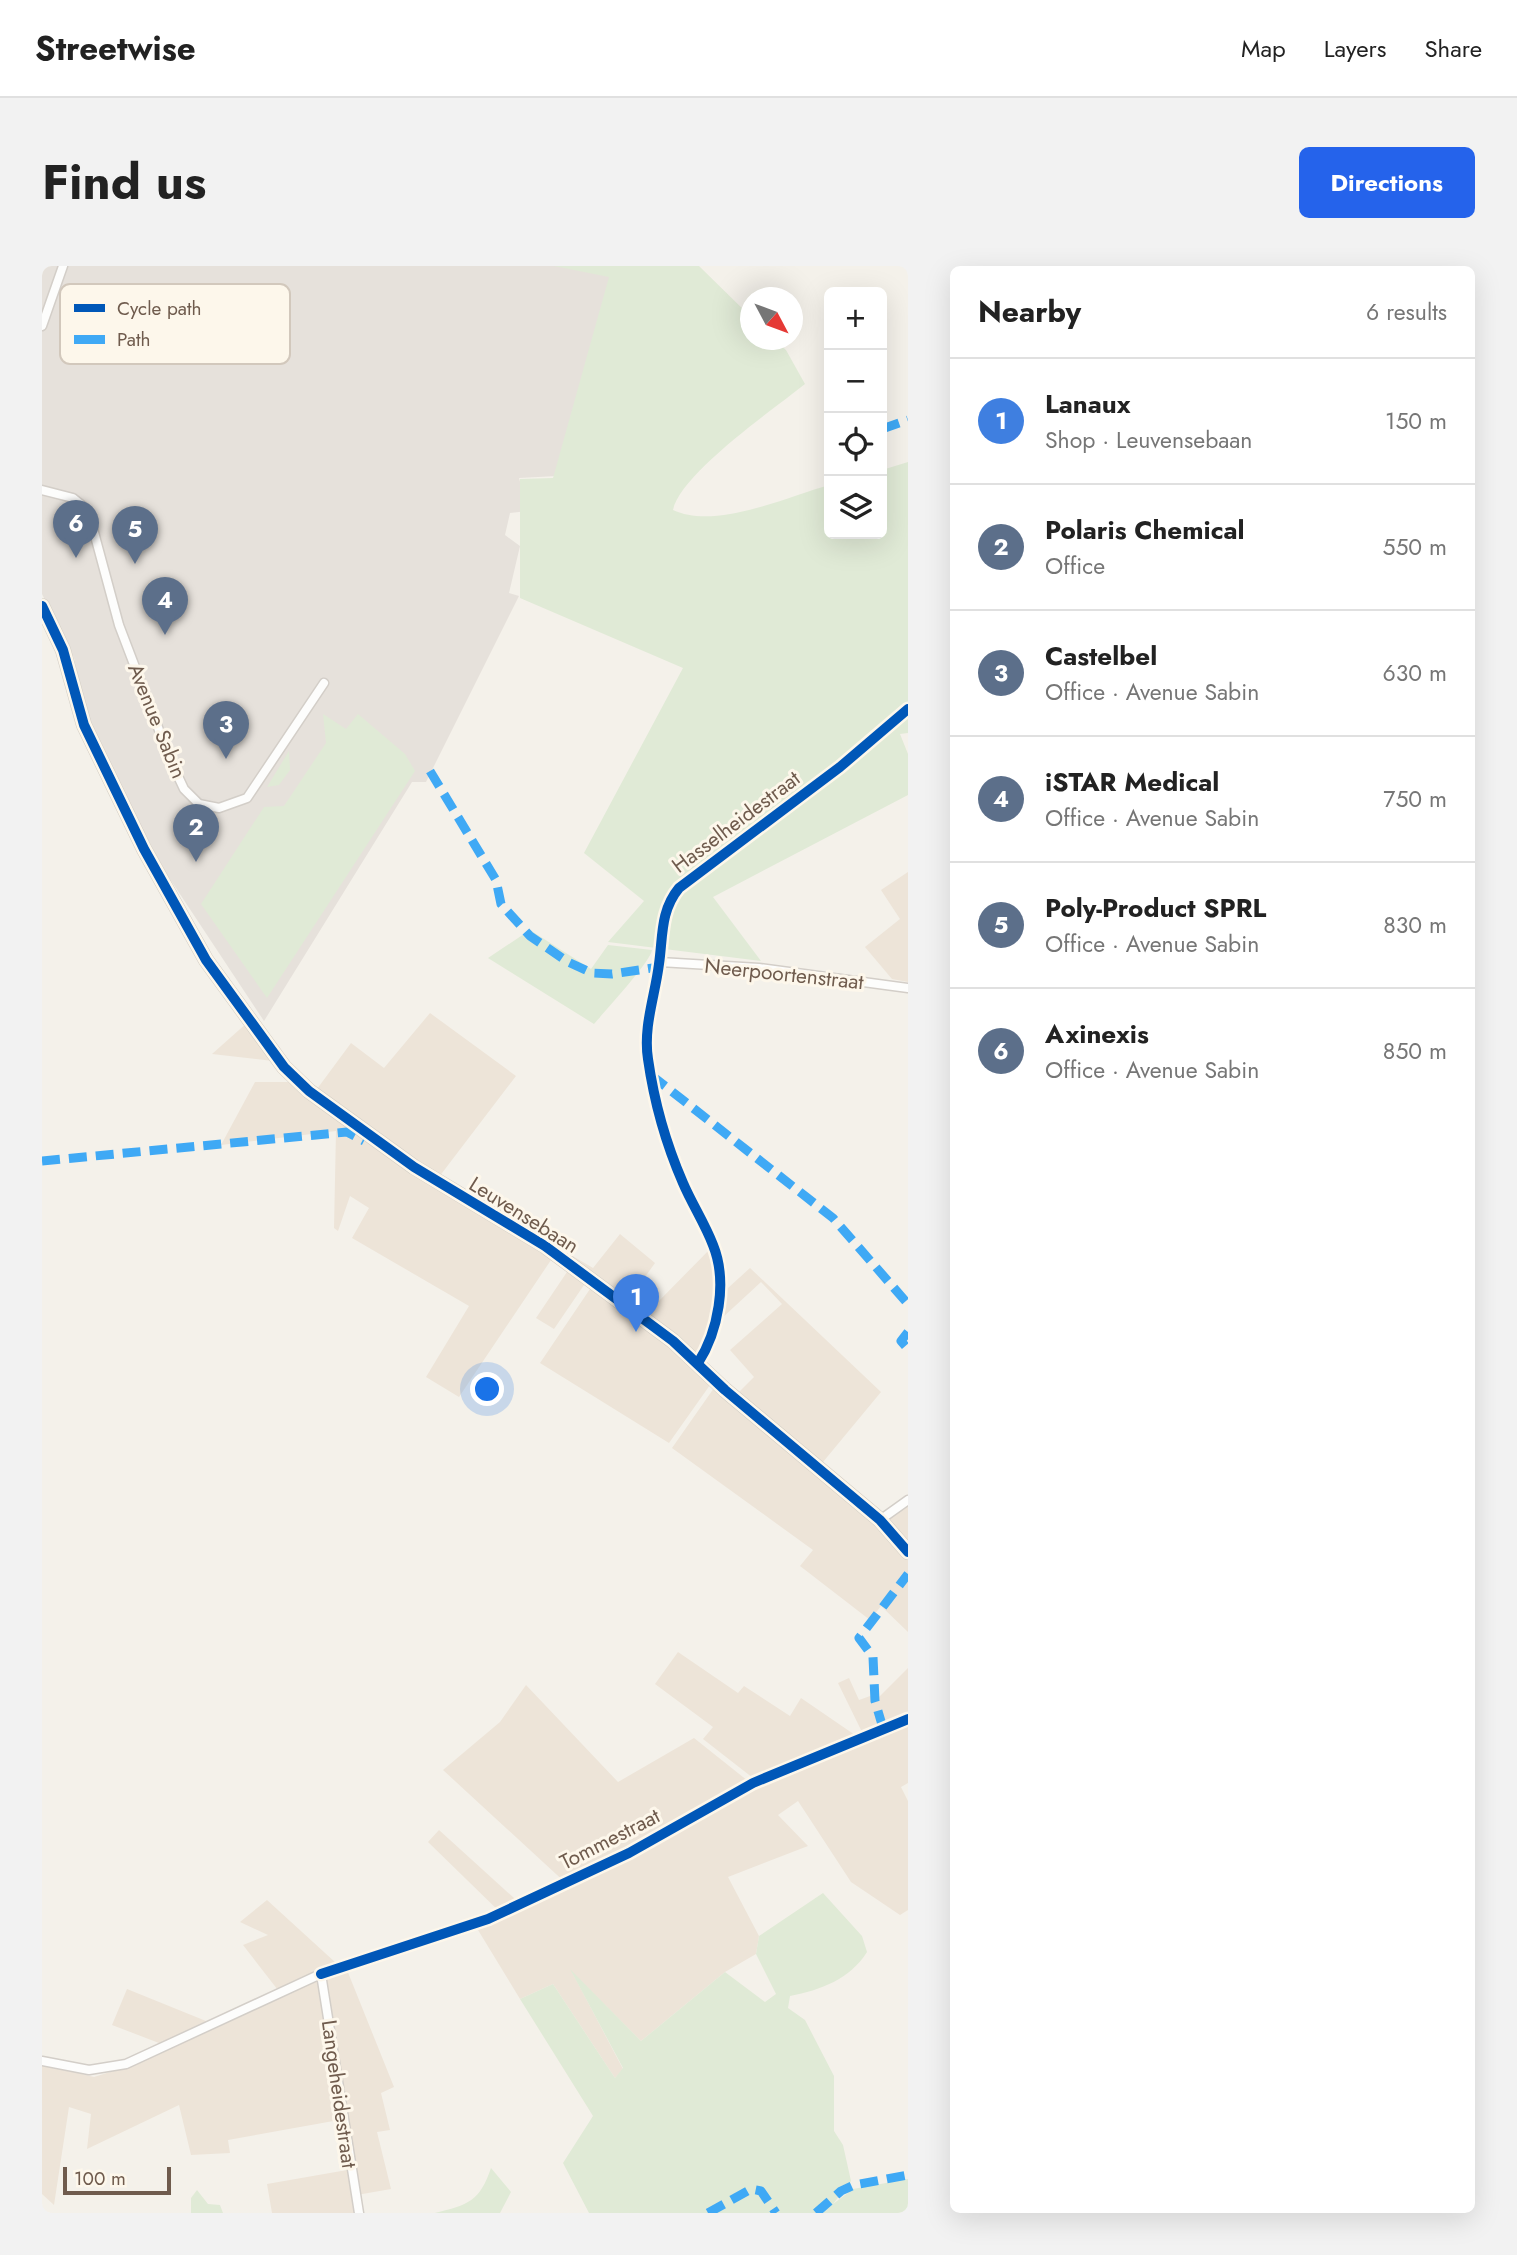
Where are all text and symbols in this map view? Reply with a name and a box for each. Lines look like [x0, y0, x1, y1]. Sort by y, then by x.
text: Streetwise [35, 25, 196, 72]
text: Map [1241, 31, 1286, 66]
text: Layers [1324, 31, 1386, 66]
text: Share [1424, 31, 1482, 66]
text: Find us [42, 147, 206, 217]
button: Directions [1299, 147, 1475, 218]
legend [60, 284, 290, 364]
north arrow [740, 287, 803, 350]
map controls [824, 287, 887, 539]
button: + [824, 287, 887, 350]
text: Nearby [978, 290, 1081, 333]
text: Cycle path [117, 295, 202, 322]
text: 6 results [1366, 295, 1447, 329]
text: Path [117, 326, 151, 353]
button: − [824, 350, 887, 413]
text: Lanaux [1045, 385, 1131, 423]
text: 1 [995, 404, 1007, 438]
text: 150 m [1385, 404, 1447, 438]
button: locate [824, 413, 887, 476]
text: Shop · Leuvensebaan [1045, 423, 1252, 457]
button: layers [824, 476, 887, 539]
pin: 6 [53, 500, 99, 558]
pin: 5 [112, 506, 158, 564]
text: Polaris Chemical [1045, 511, 1245, 549]
text: 2 [993, 530, 1009, 564]
text: 550 m [1382, 530, 1447, 564]
text: Office [1045, 549, 1105, 583]
pin: 4 [142, 577, 188, 635]
text: Castelbel [1045, 637, 1157, 675]
text: 3 [994, 656, 1008, 690]
text: 630 m [1383, 656, 1447, 690]
street label: Avenue Sabin [120, 659, 194, 783]
text: Office · Avenue Sabin [1045, 675, 1259, 709]
pin: 3 [203, 701, 249, 759]
text: iSTAR Medical [1045, 763, 1219, 801]
street label: Hasselheidestraat [666, 764, 806, 880]
text: 4 [993, 782, 1009, 816]
text: 750 m [1383, 782, 1447, 816]
text: Office · Avenue Sabin [1045, 801, 1259, 835]
pin: 2 [173, 804, 219, 862]
text: Poly-Product SPRL [1045, 889, 1266, 927]
text: 5 [994, 908, 1008, 942]
text: 830 m [1383, 908, 1447, 942]
text: Office · Avenue Sabin [1045, 927, 1259, 961]
street label: Neerpoortenstraat [703, 951, 865, 997]
text: Axinexis [1045, 1015, 1149, 1053]
text: 6 [993, 1034, 1009, 1068]
text: 850 m [1383, 1034, 1447, 1068]
text: Office · Avenue Sabin [1045, 1053, 1259, 1087]
street label: Leuvensebaan [463, 1169, 585, 1261]
pin: 1 [613, 1274, 659, 1332]
your location [470, 1372, 504, 1406]
street label: Tommestraat [555, 1801, 665, 1877]
street label: Langeheidestraat [314, 2018, 364, 2170]
scale bar [63, 2164, 172, 2196]
text: 100 m [74, 2165, 126, 2192]

